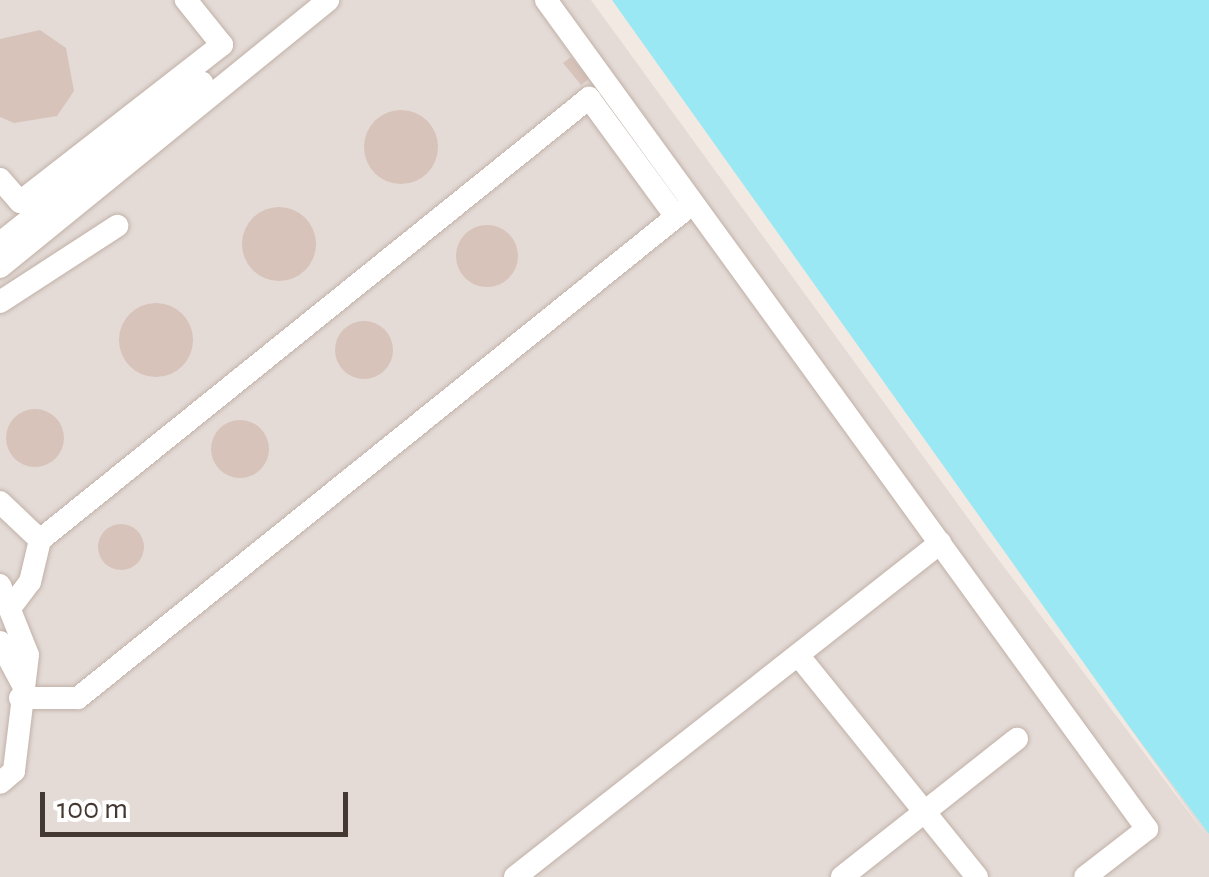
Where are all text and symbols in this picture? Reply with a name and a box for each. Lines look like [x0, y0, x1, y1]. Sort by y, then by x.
scale bar [45, 772, 352, 834]
text: 100 m [57, 794, 128, 824]

